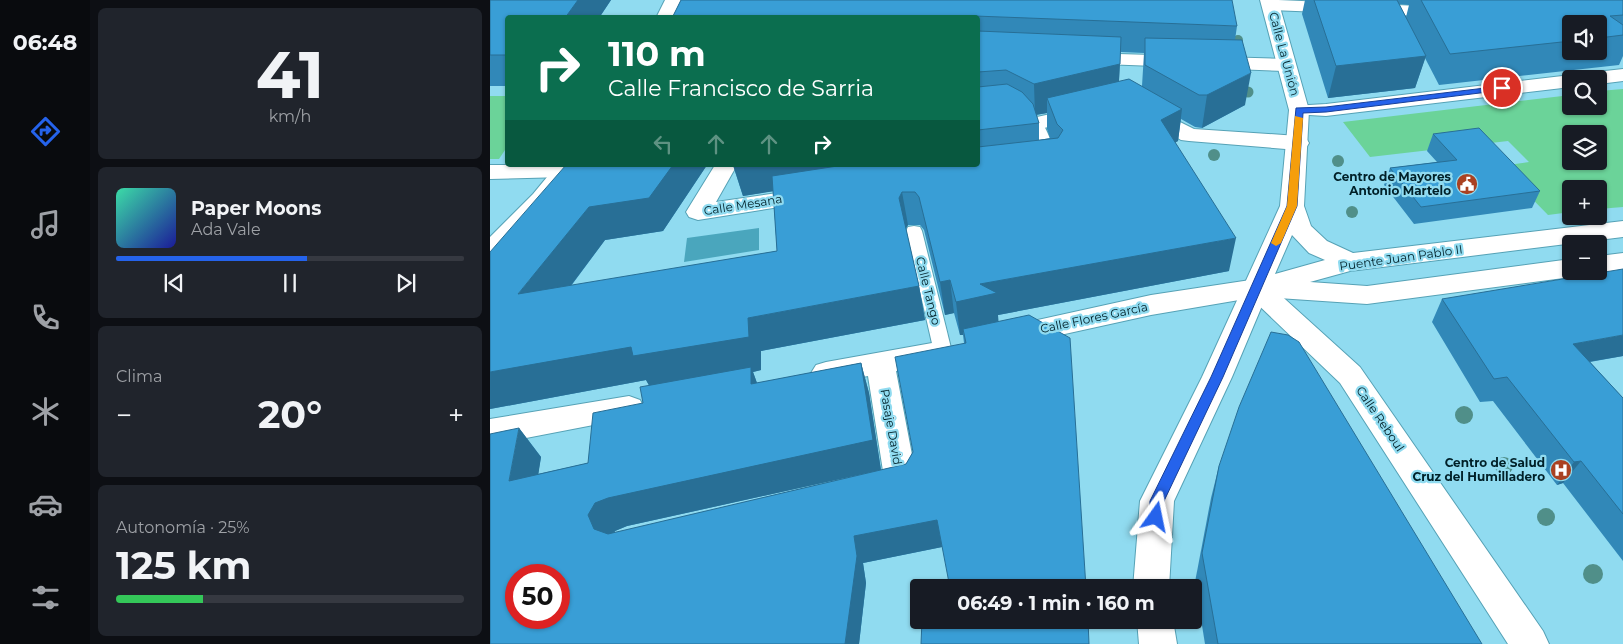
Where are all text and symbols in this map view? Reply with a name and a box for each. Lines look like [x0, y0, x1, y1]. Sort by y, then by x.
street label: Calle La Unión [1266, 10, 1303, 97]
map controls [1562, 15, 1607, 280]
button: sound [1562, 15, 1607, 60]
text: 06:48 [13, 29, 77, 56]
text: 110 m [608, 32, 706, 75]
text: 41 [256, 35, 324, 114]
icon: right [525, 35, 590, 100]
pin [1481, 67, 1523, 109]
button: search [1562, 70, 1607, 115]
icon: arrive [1488, 74, 1516, 102]
text: Calle Francisco de Sarria [608, 75, 874, 102]
text: km/h [269, 107, 311, 126]
icon: directions [28, 114, 63, 149]
button: layers [1562, 125, 1607, 170]
icon: left [649, 130, 677, 158]
icon: ahead [702, 130, 730, 158]
icon: ahead [755, 130, 783, 158]
icon: right [808, 130, 836, 158]
place label: Centro de Mayores Antonio Martelo [1333, 169, 1452, 198]
public building icon: Centro de Mayores Antonio Martelo [1455, 172, 1479, 196]
button: + [1562, 180, 1607, 225]
street label: Calle Mesana [703, 191, 783, 218]
text: Paper Moons [191, 197, 321, 220]
icon: music [28, 207, 63, 242]
text: Ada Vale [191, 220, 261, 239]
button: − [1562, 235, 1607, 280]
street label: Puente Juan Pablo II [1338, 241, 1464, 274]
street label: Calle Tango [913, 255, 944, 327]
icon: previous [160, 269, 188, 297]
icon: pause [276, 269, 304, 297]
icon: next [392, 269, 420, 297]
street label: Calle Flores García [1039, 299, 1149, 336]
icon: phone [28, 300, 63, 335]
text: Clima [116, 367, 162, 386]
street label: Calle Reboul [1353, 383, 1408, 454]
street label: Pasaje David [877, 388, 906, 466]
text: 20° [258, 391, 322, 438]
icon: climate [28, 394, 63, 429]
text: − [116, 398, 132, 432]
text: + [448, 398, 464, 432]
place label: Centro de Salud Cruz del Humilladero [1412, 455, 1545, 484]
hospital icon: Centro de Salud Cruz del Humilladero [1549, 458, 1573, 482]
icon: car [28, 487, 63, 522]
position arrow [1129, 490, 1181, 542]
text: Autonomía · 25% [116, 518, 250, 537]
text: 125 km [116, 542, 251, 589]
speed limit sign: 50 [505, 564, 570, 629]
icon: filters [28, 580, 63, 615]
text: 06:49 · 1 min · 160 m [957, 592, 1155, 615]

